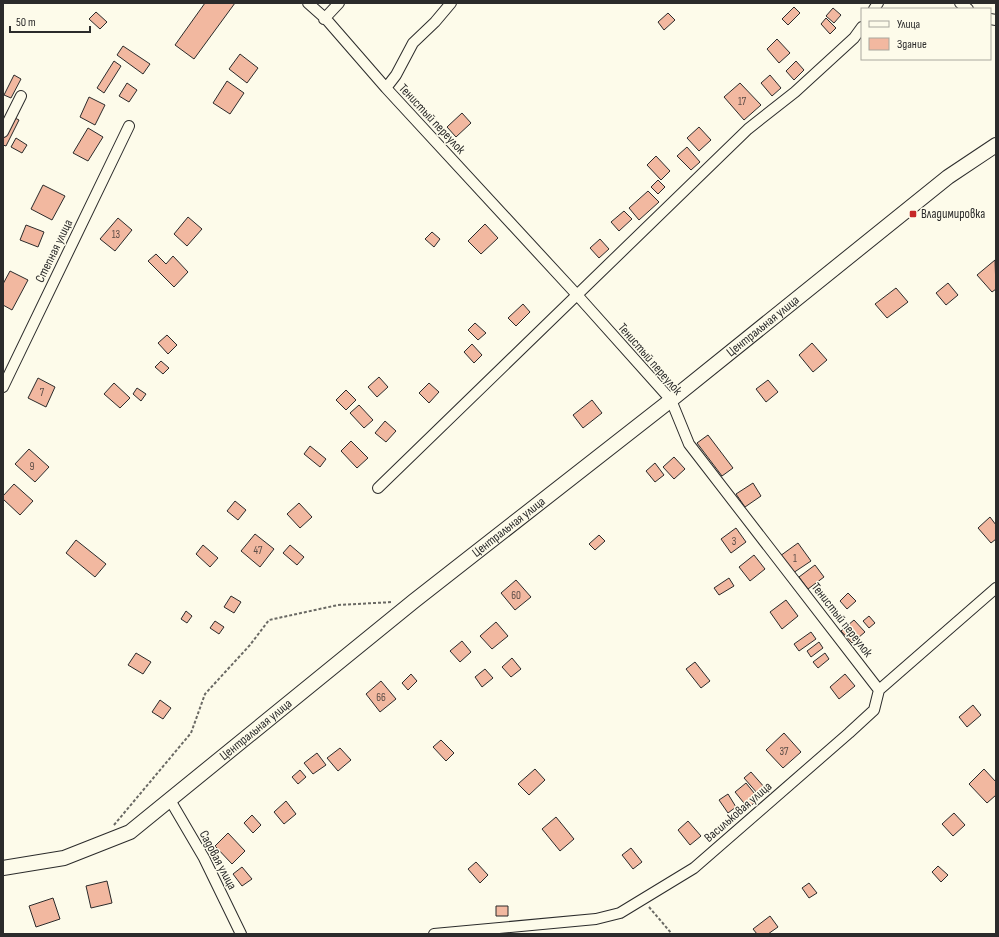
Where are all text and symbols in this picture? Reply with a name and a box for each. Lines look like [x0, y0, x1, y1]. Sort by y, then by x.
scale bar [10, 8, 90, 34]
legend [861, 8, 991, 60]
text: 50 m [16, 15, 36, 30]
text: Улица [897, 17, 921, 32]
text: Здание [897, 37, 927, 52]
street label: Тенистый переулок [395, 81, 469, 157]
house number: 17 [738, 95, 747, 108]
place label: Владимировка [921, 206, 985, 222]
marker: Владимировка [908, 209, 918, 219]
street label: Степная улица [32, 217, 76, 285]
house number: 13 [112, 228, 121, 241]
street label: Центральная улица [723, 292, 802, 360]
street label: Тенистый переулок [614, 320, 686, 398]
house number: 7 [40, 386, 45, 399]
house number: 9 [30, 460, 35, 473]
street label: Центральная улица [469, 493, 548, 561]
house number: 3 [732, 535, 737, 548]
house number: 47 [254, 544, 263, 557]
house number: 1 [793, 552, 797, 565]
street label: Тенистый переулок [808, 580, 876, 660]
house number: 60 [511, 589, 521, 602]
house number: 66 [376, 691, 386, 704]
street label: Центральная улица [216, 695, 295, 764]
house number: 37 [779, 745, 789, 758]
street label: Васильковая улица [701, 778, 775, 846]
street label: Садовая улица [196, 828, 240, 892]

